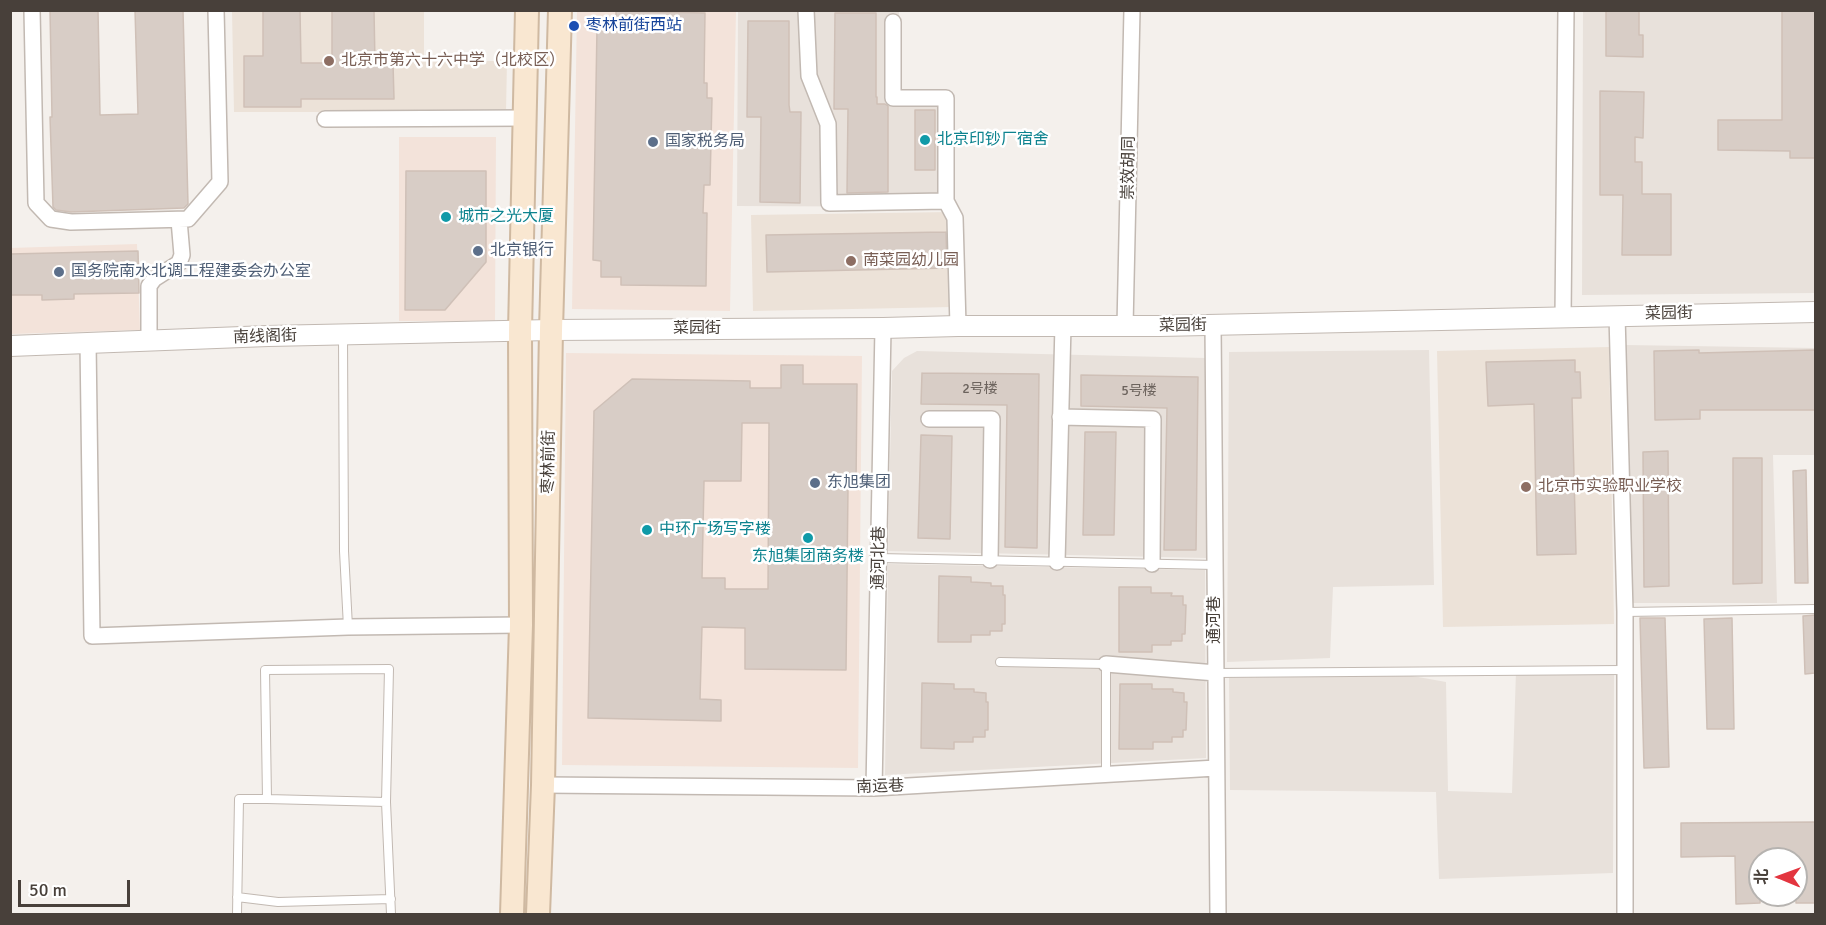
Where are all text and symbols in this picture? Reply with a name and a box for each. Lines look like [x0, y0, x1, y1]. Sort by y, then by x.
place label: 枣林前街西站 [586, 16, 682, 36]
marker: 枣林前街西站 [567, 19, 581, 33]
place label: 北京市第六十六中学（北校区） [341, 51, 565, 71]
marker: 北京市第六十六中学（北校区） [322, 54, 336, 68]
place label: 北京印钞厂宿舍 [937, 130, 1049, 150]
place label: 国家税务局 [665, 132, 745, 152]
marker: 北京印钞厂宿舍 [918, 133, 932, 147]
marker: 国家税务局 [646, 135, 660, 149]
street label: 崇效胡同 [1119, 136, 1139, 200]
place label: 城市之光大厦 [458, 207, 554, 227]
marker: 城市之光大厦 [439, 210, 453, 224]
place label: 北京银行 [490, 241, 554, 261]
marker: 北京银行 [471, 244, 485, 258]
place label: 南菜园幼儿园 [863, 251, 959, 271]
marker: 南菜园幼儿园 [844, 254, 858, 268]
place label: 国务院南水北调工程建委会办公室 [71, 262, 311, 282]
marker: 国务院南水北调工程建委会办公室 [52, 265, 66, 279]
street label: 菜园街 [1645, 304, 1693, 324]
street label: 菜园街 [1159, 316, 1207, 336]
street label: 菜园街 [673, 319, 721, 339]
street label: 南线阁街 [233, 326, 297, 348]
house number: 2号楼 [962, 381, 998, 397]
house number: 5号楼 [1121, 383, 1157, 399]
street label: 枣林前街 [539, 430, 559, 494]
place label: 东旭集团 [827, 473, 891, 493]
marker: 东旭集团 [808, 476, 822, 490]
place label: 北京市实验职业学校 [1538, 477, 1682, 497]
marker: 北京市实验职业学校 [1519, 480, 1533, 494]
place label: 中环广场写字楼 [659, 520, 771, 540]
marker: 中环广场写字楼 [640, 523, 654, 537]
street label: 通河北巷 [869, 526, 889, 590]
marker: 东旭集团商务楼 [801, 531, 815, 545]
place label: 东旭集团商务楼 [752, 547, 864, 567]
street label: 通河巷 [1205, 596, 1225, 644]
street label: 南运巷 [856, 777, 904, 797]
north arrow [1748, 847, 1808, 907]
scale bar [21, 868, 134, 906]
text: 北 [1752, 869, 1772, 885]
text: 50 m [29, 879, 67, 901]

